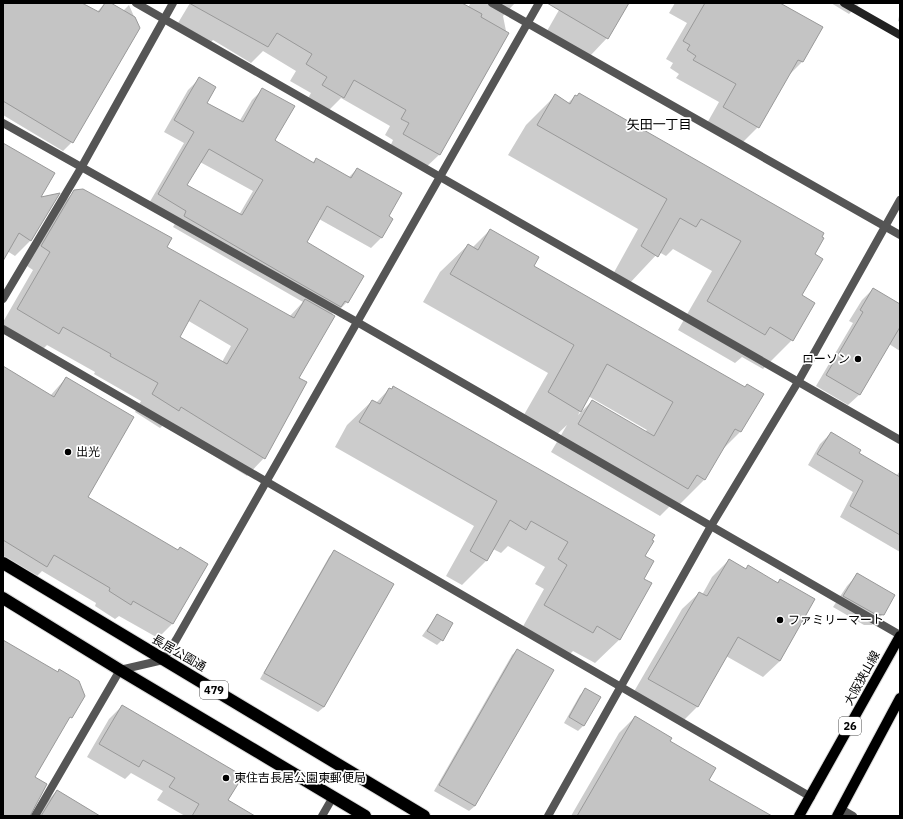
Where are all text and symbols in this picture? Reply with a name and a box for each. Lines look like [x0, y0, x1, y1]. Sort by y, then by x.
district label: 矢田一丁目 [626, 116, 692, 133]
place label: ローソン [802, 351, 850, 366]
marker: ローソン [853, 354, 863, 364]
place label: 出光 [76, 444, 100, 459]
marker: 出光 [63, 447, 73, 457]
place label: ファミリーマート [788, 612, 884, 627]
marker: ファミリーマート [775, 615, 785, 625]
street label: 長居公園通 [150, 631, 209, 674]
street label: 大阪狭山線 [840, 648, 883, 708]
road number: 479 [200, 681, 228, 699]
road number: 26 [839, 717, 861, 735]
place label: 東住吉長居公園東郵便局 [234, 770, 366, 785]
marker: 東住吉長居公園東郵便局 [221, 773, 231, 783]

